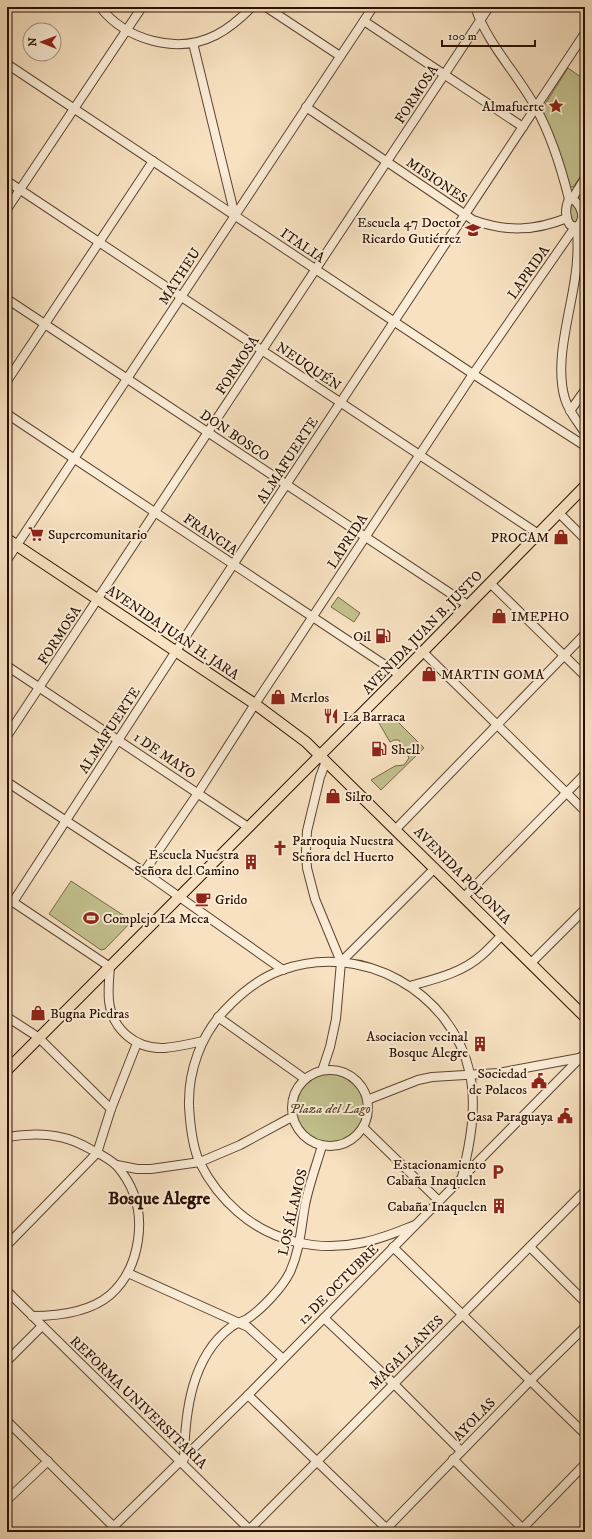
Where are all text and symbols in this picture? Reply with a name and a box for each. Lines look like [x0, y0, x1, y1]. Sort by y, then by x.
north arrow [22, 22, 62, 62]
scale bar [442, 22, 535, 48]
text: 100 m [448, 29, 477, 44]
text: N [26, 37, 40, 46]
street label: FORMOSA [391, 61, 443, 127]
place icon: Almafuerte [547, 97, 565, 115]
place label: Almafuerte [482, 98, 544, 116]
street label: MISIONES [402, 154, 471, 208]
place label: Escuela 47 Doctor Ricardo Gutiérrez [357, 214, 462, 248]
school or university icon: Escuela 47 Doctor Ricardo Gutiérrez [464, 221, 482, 239]
street label: ITALIA [277, 224, 329, 268]
street label: LAPRIDA [504, 241, 554, 303]
street label: MATHEU [155, 245, 205, 308]
street label: FORMOSA [212, 332, 264, 398]
street label: NEUQUÉN [272, 339, 345, 395]
street label: DON BOSCO [196, 406, 273, 466]
street label: ALMAFUERTE [253, 414, 323, 507]
street label: FRANCIA [180, 510, 242, 560]
street label: LAPRIDA [324, 510, 373, 572]
supermarket icon: Supercomunitario [27, 525, 45, 543]
place label: Supercomunitario [48, 526, 147, 544]
shop icon: PROCAM [552, 528, 570, 546]
place label: PROCAM [491, 529, 549, 547]
street label: AVENIDA JUAN B. JUSTO [359, 567, 487, 699]
street label: AVENIDA JUAN H. JARA [102, 582, 243, 685]
street label: FORMOSA [34, 602, 86, 668]
shop icon: IMEPHO [490, 607, 508, 625]
place label: IMEPHO [511, 608, 569, 626]
fuel station icon: Oil [374, 627, 392, 645]
place label: Oil [353, 628, 372, 646]
shop icon: MARTIN GOMA [420, 665, 438, 683]
place label: MARTIN GOMA [441, 666, 545, 684]
street label: ALMAFUERTE [75, 684, 145, 777]
shop icon: Merlos [269, 688, 287, 706]
place label: Merlos [290, 689, 329, 707]
restaurant icon: La Barraca [322, 707, 340, 725]
place label: La Barraca [343, 708, 405, 726]
street label: 1 DE MAYO [130, 728, 199, 783]
fuel station icon: Shell [370, 740, 388, 758]
place label: Shell [391, 741, 421, 759]
shop icon: Silro [324, 787, 342, 805]
place label: Silro [345, 788, 372, 806]
street label: AVENIDA POLONIA [410, 823, 516, 929]
place label: Parroquia Nuestra Señora del Huerto [292, 832, 394, 866]
church icon: Parroquia Nuestra Señora del Huerto [271, 839, 289, 857]
place label: Escuela Nuestra Señora del Camino [134, 846, 239, 880]
building icon: Escuela Nuestra Señora del Camino [242, 853, 260, 871]
cafe icon: Grido [194, 890, 212, 908]
place label: Grido [215, 891, 248, 909]
sports icon: Complejo La Meca [82, 909, 100, 927]
place label: Complejo La Meca [103, 910, 209, 928]
shop icon: Bugna Piedras [29, 1004, 47, 1022]
place label: Bugna Piedras [50, 1005, 129, 1023]
place label: Asociacion vecinal Bosque Alegre [366, 1028, 469, 1062]
building icon: Asociacion vecinal Bosque Alegre [471, 1035, 489, 1053]
place label: Sociedad de Polacos [469, 1065, 527, 1099]
public building icon: Sociedad de Polacos [530, 1072, 548, 1090]
park label: Plaza del Lago [289, 1100, 371, 1118]
public building icon: Casa Paraguaya [556, 1107, 574, 1125]
place label: Casa Paraguaya [467, 1108, 553, 1126]
place label: Estacionamiento Cabaña Inaquelen [386, 1156, 487, 1190]
parking icon: Estacionamiento Cabaña Inaquelen [489, 1163, 507, 1181]
street label: LOS ÁLAMOS [274, 1167, 312, 1257]
district label: Bosque Alegre [108, 1188, 211, 1210]
building icon: Cabaña Inaquelen [490, 1197, 508, 1215]
place label: Cabaña Inaquelen [387, 1198, 488, 1216]
street label: 12 DE OCTUBRE [295, 1241, 383, 1329]
street label: MAGALLANES [366, 1312, 448, 1394]
street label: REFORMA UNIVERSITARIA [66, 1332, 212, 1474]
street label: AYOLAS [450, 1394, 500, 1445]

